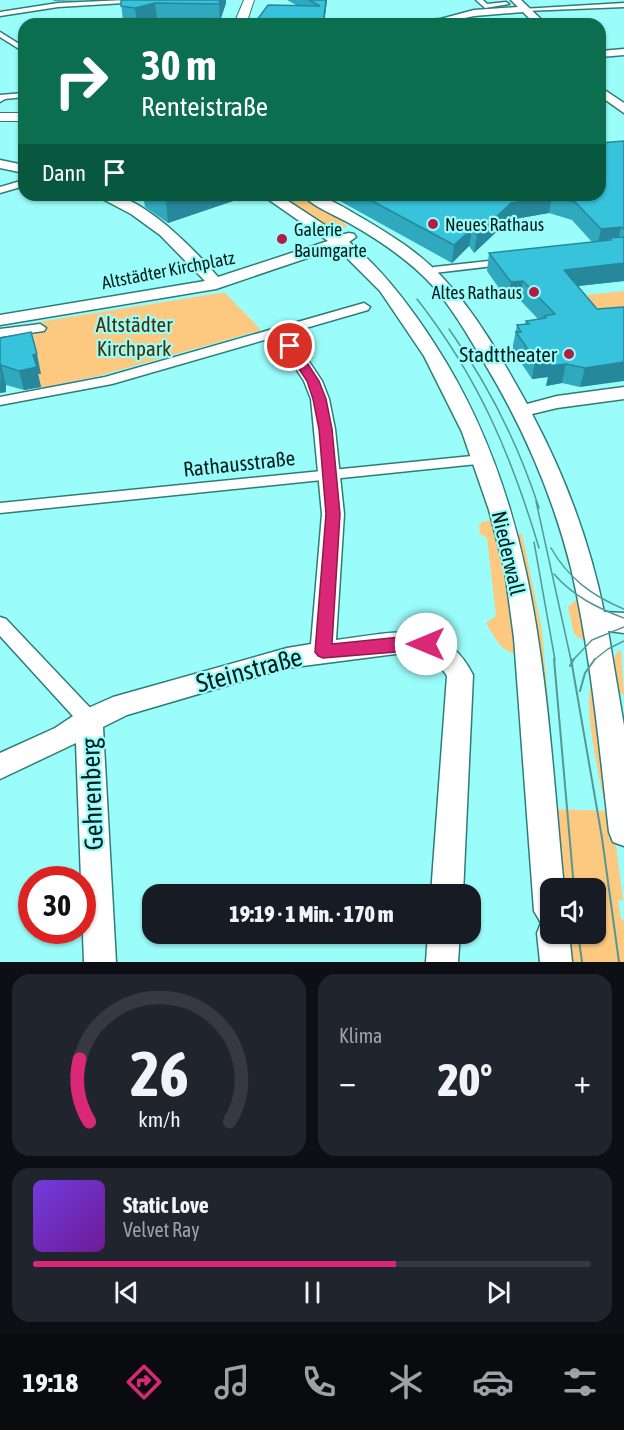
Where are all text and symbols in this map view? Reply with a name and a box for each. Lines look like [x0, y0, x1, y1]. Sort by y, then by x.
text: 30 m [141, 41, 216, 89]
icon: right [42, 42, 120, 120]
text: Renteistraße [141, 91, 268, 122]
icon: arrive [98, 156, 131, 189]
text: Dann [42, 160, 86, 186]
place label: Neues Rathaus [445, 214, 544, 235]
marker: Neues Rathaus [426, 217, 440, 231]
place label: Galerie Baumgarte [294, 219, 367, 261]
marker: Galerie Baumgarte [275, 232, 289, 246]
street label: Altstädter Kirchplatz [100, 247, 237, 293]
place label: Altes Rathaus [432, 282, 522, 303]
marker: Altes Rathaus [527, 285, 541, 299]
park label: Altstädter Kirchpark [96, 312, 173, 360]
pin [264, 320, 315, 371]
icon: arrive [273, 329, 306, 362]
place label: Stadttheater [459, 342, 558, 366]
marker: Stadttheater [562, 347, 576, 361]
street label: Rathausstraße [182, 445, 296, 481]
street label: Niederwall [488, 509, 530, 598]
position arrow [394, 612, 458, 676]
street label: Steinstraße [193, 641, 305, 699]
street label: Gehrenberg [75, 736, 109, 851]
speed limit sign: 30 [18, 866, 96, 944]
map controls [540, 878, 606, 944]
button: sound [540, 878, 606, 944]
text: 19:19 · 1 Min. · 170 m [229, 901, 394, 927]
text: Klima [339, 1024, 382, 1047]
text: 26 [130, 1038, 188, 1109]
text: 20° [438, 1054, 492, 1106]
text: − [339, 1062, 356, 1100]
text: + [574, 1062, 591, 1100]
text: km/h [138, 1107, 180, 1132]
text: Static Love [123, 1192, 209, 1218]
text: Velvet Ray [123, 1218, 200, 1241]
icon: previous [110, 1276, 143, 1309]
icon: pause [296, 1276, 329, 1309]
icon: next [482, 1276, 515, 1309]
icon: directions [123, 1361, 165, 1403]
icon: music [211, 1361, 253, 1403]
icon: phone [298, 1361, 340, 1403]
icon: climate [385, 1361, 427, 1403]
icon: car [472, 1361, 514, 1403]
icon: filters [559, 1361, 601, 1403]
text: 19:18 [23, 1367, 78, 1398]

